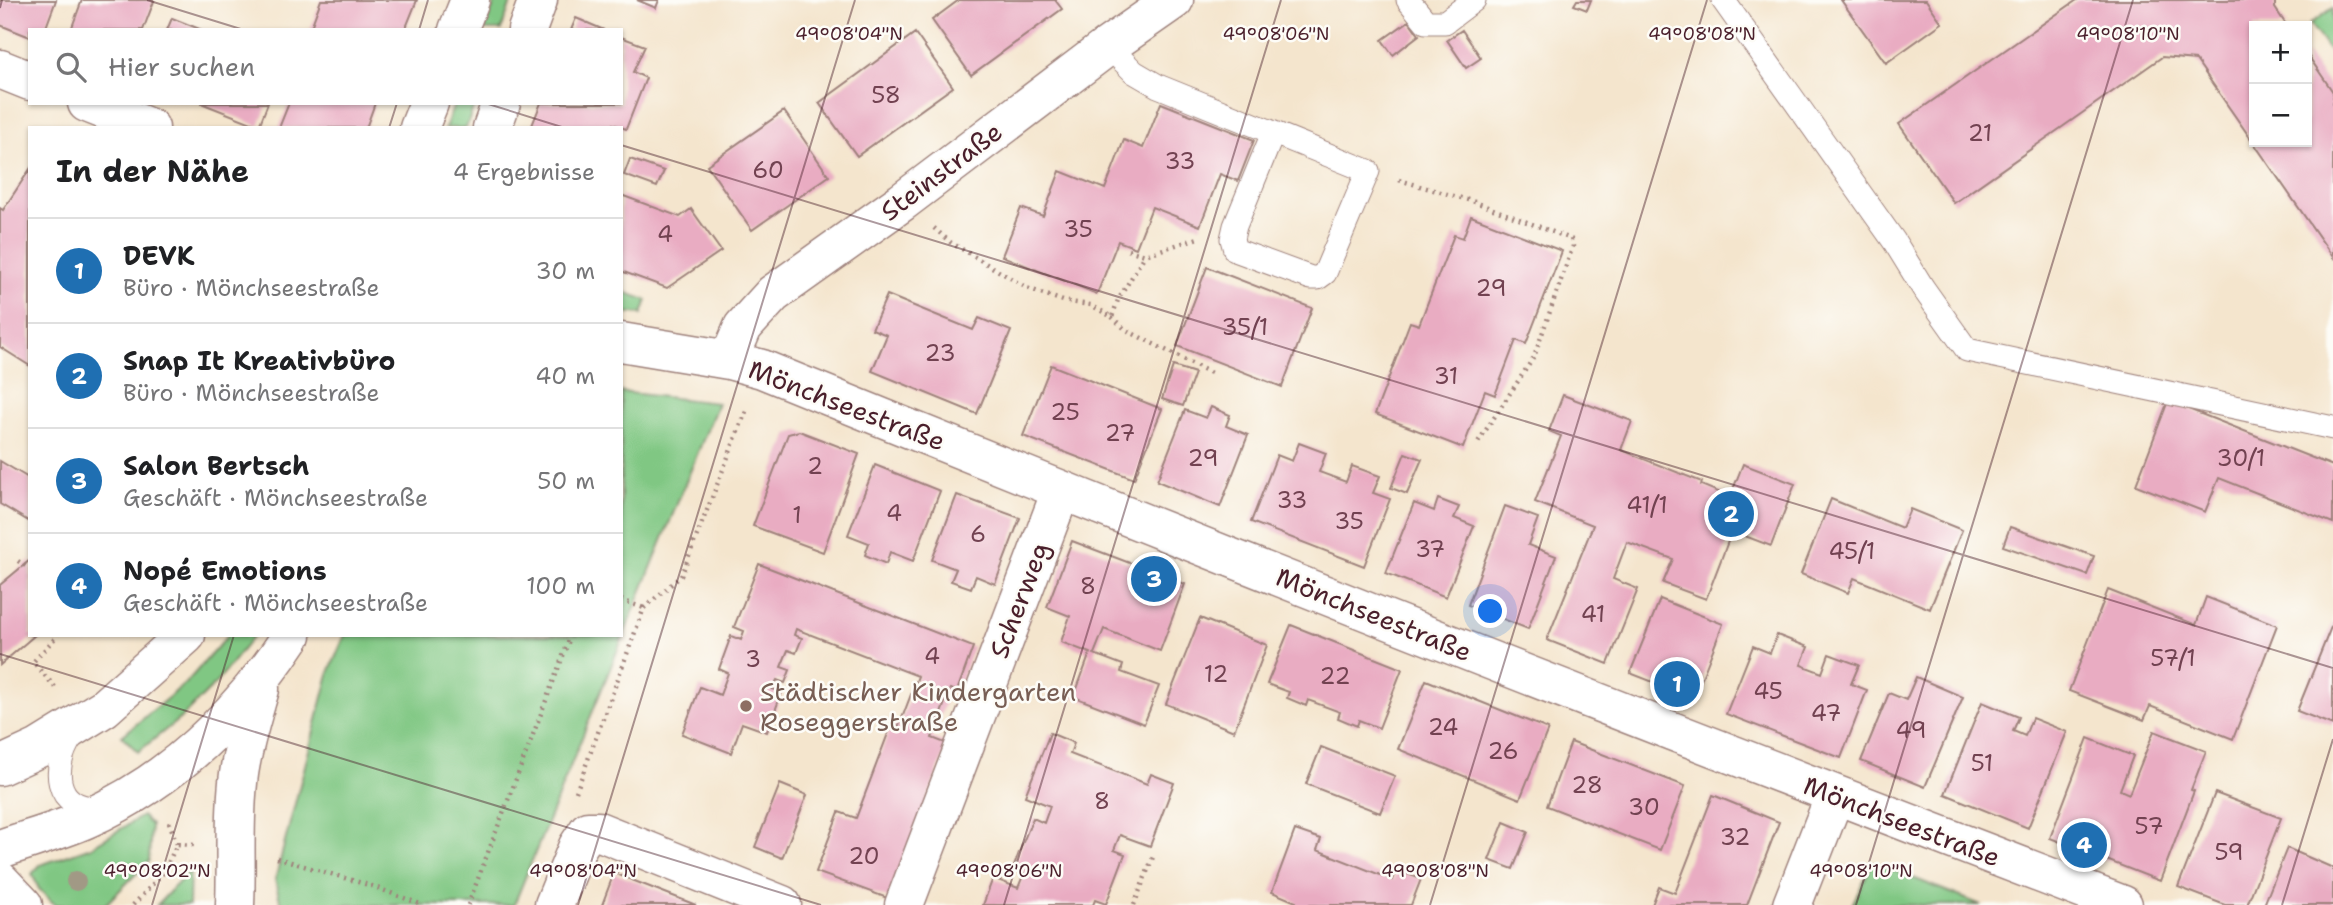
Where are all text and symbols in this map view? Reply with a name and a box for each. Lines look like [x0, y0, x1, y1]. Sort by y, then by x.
map controls [2249, 21, 2312, 147]
button: + [2249, 21, 2312, 84]
text: 49°08'04"N [795, 22, 903, 46]
text: 49°08'06"N [1222, 22, 1330, 46]
text: 49°08'08"N [1648, 22, 1756, 46]
text: 49°08'10"N [2076, 22, 2180, 46]
search box [28, 28, 623, 105]
icon: search [52, 48, 90, 86]
text: Hier suchen [108, 49, 255, 84]
house number: 58 [871, 80, 901, 110]
button: − [2249, 84, 2312, 147]
street label: Steinstraße [873, 114, 1009, 228]
house number: 21 [1968, 118, 1992, 148]
house number: 33 [1165, 146, 1195, 176]
text: In der Nähe [56, 151, 249, 192]
house number: 60 [752, 155, 784, 185]
text: 4 Ergebnisse [453, 157, 595, 187]
house number: 35 [1063, 214, 1093, 244]
house number: 4 [657, 219, 673, 249]
text: DEVK [123, 238, 194, 273]
text: 1 [74, 256, 84, 286]
text: 30 m [536, 256, 595, 286]
text: Büro · Mönchseestraße [123, 273, 380, 303]
house number: 29 [1476, 273, 1506, 303]
house number: 35/1 [1222, 312, 1268, 342]
house number: 23 [924, 338, 956, 368]
text: Snap It Kreativbüro [123, 343, 395, 378]
street label: Mönchseestraße [744, 351, 950, 459]
text: 2 [71, 361, 87, 391]
text: 40 m [535, 361, 595, 391]
house number: 31 [1434, 361, 1458, 391]
text: Büro · Mönchseestraße [123, 378, 380, 408]
house number: 25 [1050, 397, 1080, 427]
house number: 27 [1105, 418, 1135, 448]
house number: 29 [1188, 443, 1218, 473]
house number: 30/1 [2217, 443, 2265, 473]
text: Salon Bertsch [123, 448, 309, 483]
house number: 2 [807, 451, 823, 481]
text: 3 [71, 466, 87, 496]
text: 50 m [537, 466, 595, 496]
text: Geschäft · Mönchseestraße [123, 483, 428, 513]
house number: 33 [1277, 485, 1307, 515]
pin: 2 [1708, 488, 1754, 540]
house number: 41/1 [1626, 490, 1668, 520]
house number: 4 [886, 498, 902, 528]
house number: 1 [792, 500, 802, 530]
house number: 35 [1334, 506, 1364, 536]
house number: 6 [970, 519, 986, 549]
house number: 37 [1415, 534, 1445, 564]
house number: 45/1 [1829, 536, 1875, 566]
street label: Scherweg [981, 537, 1057, 663]
text: Nopé Emotions [123, 553, 327, 588]
pin: 3 [1131, 553, 1177, 605]
street label: Mönchseestraße [1271, 559, 1477, 669]
text: 4 [71, 571, 87, 601]
text: 100 m [526, 571, 595, 601]
house number: 8 [1080, 571, 1096, 601]
text: Geschäft · Mönchseestraße [123, 588, 428, 618]
your location [1473, 594, 1507, 628]
house number: 41 [1581, 599, 1605, 629]
house number: 4 [924, 641, 940, 671]
house number: 57/1 [2150, 643, 2196, 673]
house number: 3 [745, 644, 761, 674]
pin: 1 [1654, 658, 1700, 710]
house number: 12 [1204, 659, 1228, 689]
house number: 22 [1319, 661, 1351, 691]
place label: Städtischer Kindergarten Roseggerstraße [760, 674, 1076, 739]
house number: 45 [1753, 676, 1783, 706]
marker: Städtischer Kindergarten Roseggerstraße [738, 698, 754, 714]
house number: 47 [1811, 698, 1841, 728]
house number: 24 [1428, 712, 1458, 742]
house number: 49 [1895, 715, 1927, 745]
house number: 26 [1487, 736, 1519, 766]
house number: 51 [1971, 748, 1993, 778]
street label: Mönchseestraße [1799, 767, 2005, 875]
house number: 28 [1571, 770, 1603, 800]
house number: 8 [1094, 786, 1110, 816]
house number: 30 [1628, 792, 1660, 822]
house number: 57 [2134, 811, 2164, 841]
pin: 4 [2061, 819, 2107, 871]
house number: 32 [1720, 822, 1750, 852]
house number: 59 [2214, 837, 2244, 867]
house number: 20 [848, 841, 880, 871]
text: 49°08'02"N [103, 859, 211, 883]
text: 49°08'04"N [529, 859, 637, 883]
text: 49°08'06"N [955, 859, 1063, 883]
text: 49°08'08"N [1381, 859, 1489, 883]
text: 49°08'10"N [1809, 859, 1913, 883]

